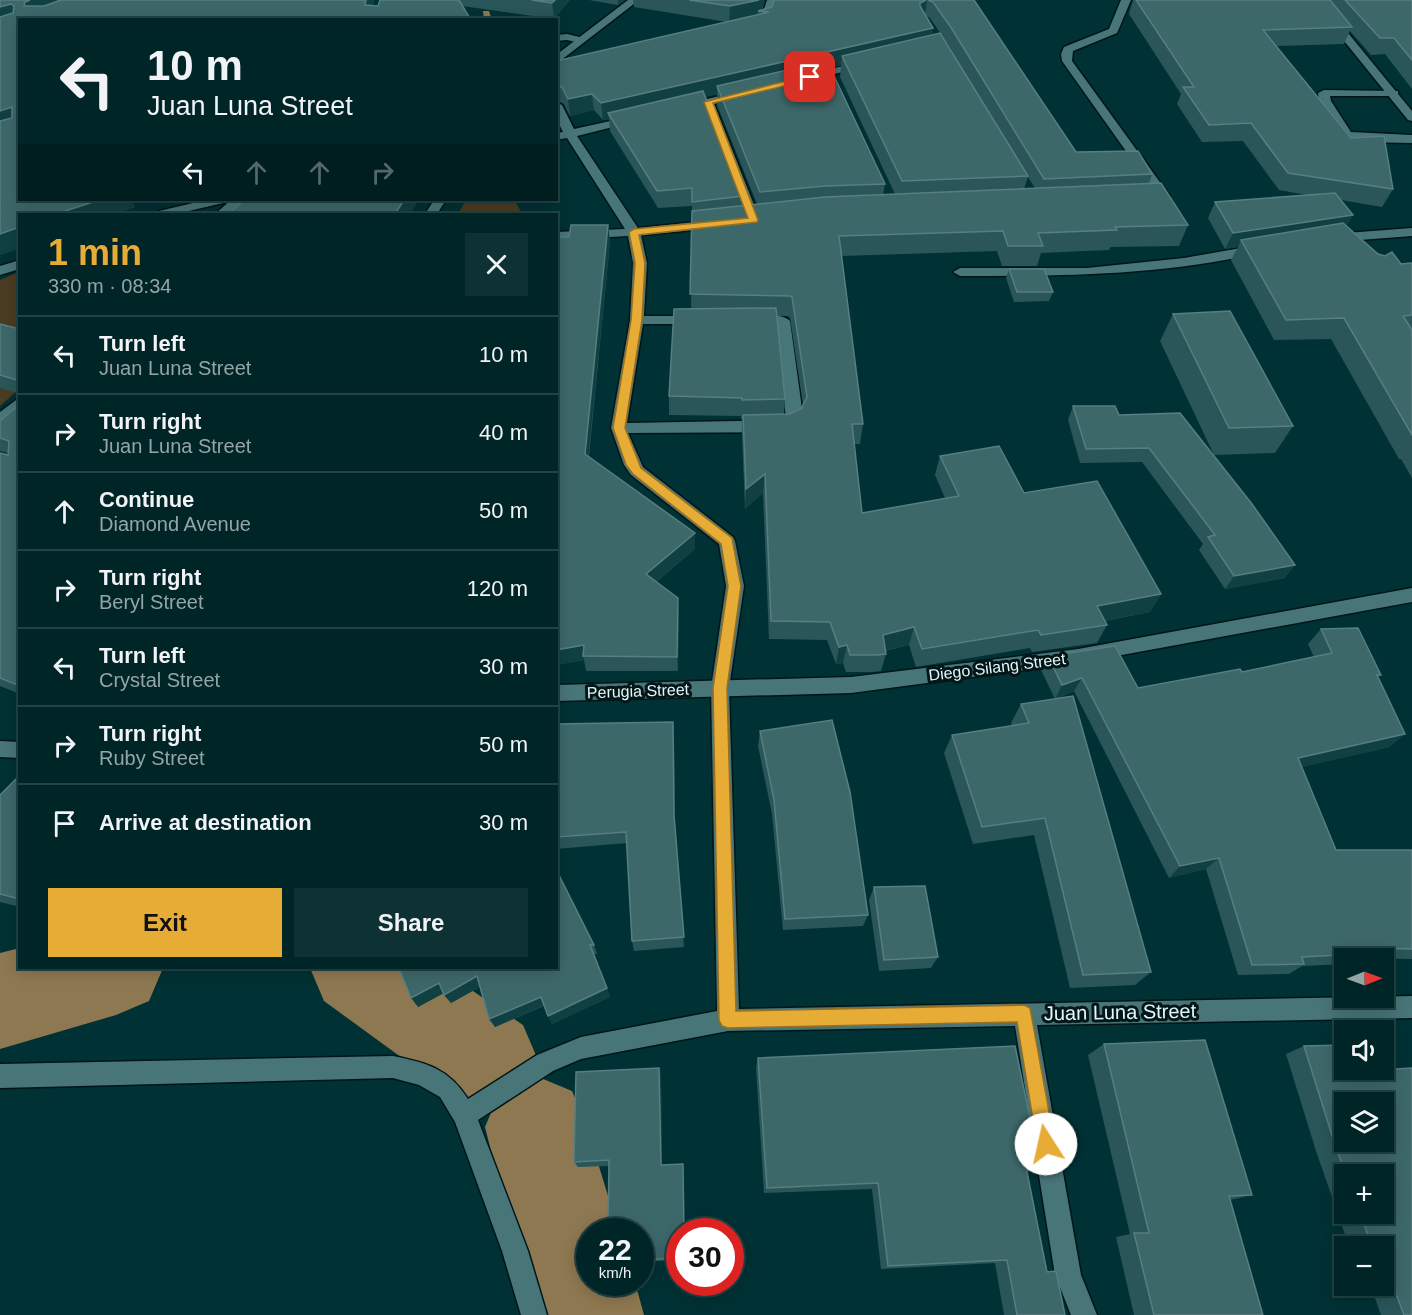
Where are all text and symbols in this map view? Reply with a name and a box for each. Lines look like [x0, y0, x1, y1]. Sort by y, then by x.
icon: left [48, 42, 126, 120]
text: 10 m [147, 42, 243, 89]
pin [784, 51, 835, 102]
icon: arrive [793, 60, 826, 93]
text: Juan Luna Street [147, 91, 353, 121]
icon: left [177, 156, 210, 189]
icon: ahead [240, 156, 273, 189]
icon: ahead [303, 156, 336, 189]
icon: right [366, 156, 399, 189]
text: 1 min [48, 232, 142, 273]
button: close [465, 233, 528, 296]
text: 330 m · 08:34 [48, 275, 171, 297]
text: Turn left [99, 331, 185, 356]
icon: left [48, 339, 81, 372]
text: 10 m [479, 342, 528, 367]
text: Juan Luna Street [99, 357, 251, 379]
text: Turn right [99, 409, 201, 434]
icon: right [48, 417, 81, 450]
text: 40 m [479, 420, 528, 445]
text: Juan Luna Street [99, 435, 251, 457]
text: Continue [99, 487, 194, 512]
icon: ahead [48, 495, 81, 528]
text: 50 m [479, 498, 528, 523]
text: Diamond Avenue [99, 513, 251, 535]
text: Turn right [99, 565, 201, 590]
icon: right [48, 573, 81, 606]
text: 120 m [467, 576, 528, 601]
text: Beryl Street [99, 591, 203, 613]
text: Turn left [99, 643, 185, 668]
street label: Diego Silang Street [928, 650, 1067, 684]
icon: left [48, 651, 81, 684]
text: 30 m [479, 654, 528, 679]
text: Crystal Street [99, 669, 220, 691]
street label: Perugia Street [587, 681, 690, 701]
text: Turn right [99, 721, 201, 746]
icon: right [48, 729, 81, 762]
text: 50 m [479, 732, 528, 757]
text: Ruby Street [99, 747, 205, 769]
icon: arrive [48, 807, 81, 840]
text: Arrive at destination [99, 810, 312, 835]
text: 30 m [479, 810, 528, 835]
button: Exit [48, 888, 282, 957]
button: Share [294, 888, 528, 957]
north arrow [1334, 948, 1394, 1008]
map controls [1334, 948, 1394, 1296]
street label: Juan Luna Street [1044, 1000, 1197, 1024]
button: sound [1334, 1020, 1394, 1080]
button: layers [1334, 1092, 1394, 1152]
position arrow [1014, 1112, 1078, 1176]
button: + [1334, 1164, 1394, 1224]
speed limit sign: 30 [666, 1218, 744, 1296]
text: 22 [598, 1233, 632, 1266]
button: − [1334, 1236, 1394, 1296]
text: km/h [599, 1264, 631, 1281]

